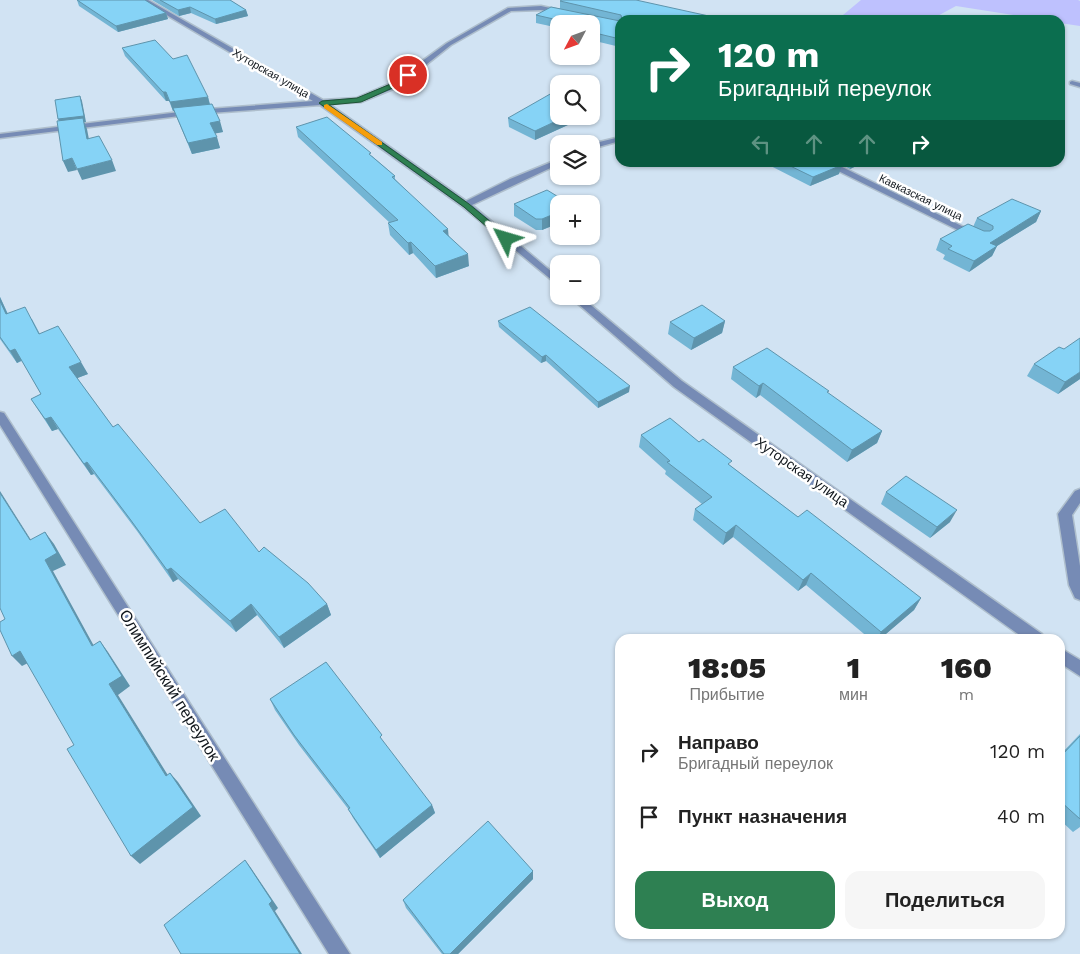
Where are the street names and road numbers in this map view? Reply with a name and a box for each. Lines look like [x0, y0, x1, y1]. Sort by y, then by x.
street label: Хуторская улица [230, 46, 312, 101]
street label: Кавказская улица [877, 172, 965, 224]
street label: Хуторская улица [752, 434, 852, 510]
street label: Олимпийский переулок [115, 606, 224, 765]

